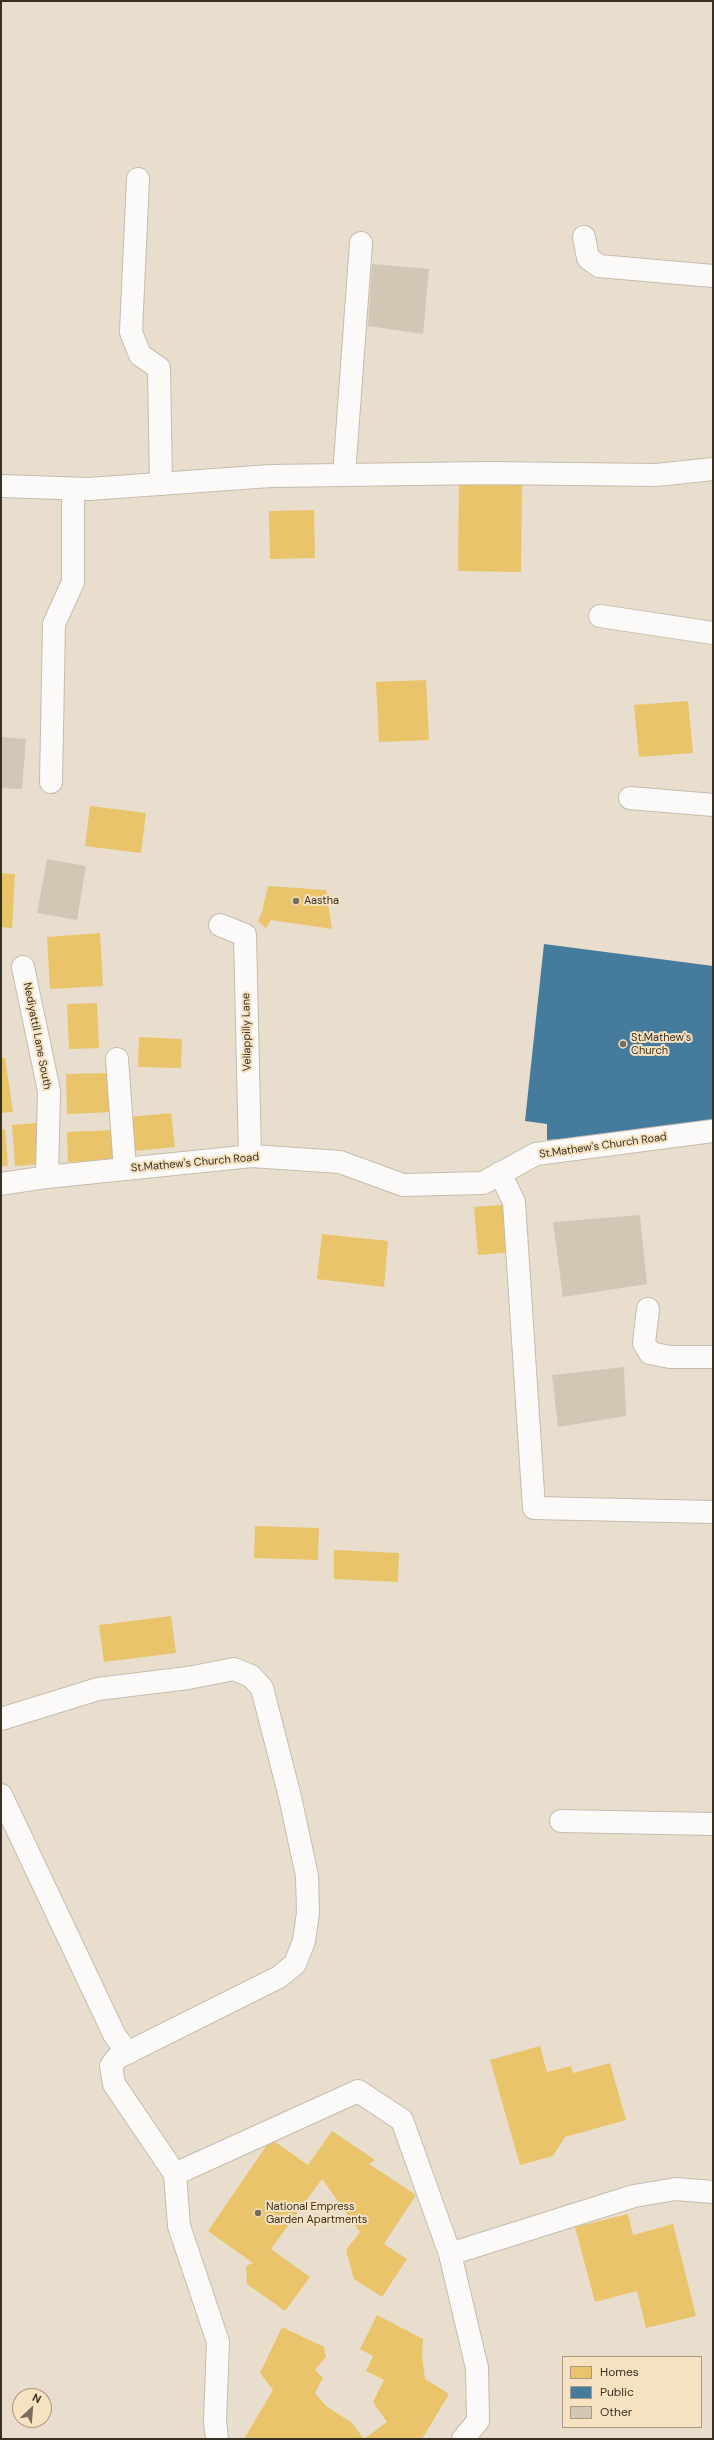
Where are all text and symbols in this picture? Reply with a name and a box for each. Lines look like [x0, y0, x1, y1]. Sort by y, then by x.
place label: Aastha [304, 894, 339, 908]
marker: Aastha [291, 896, 301, 906]
street label: Nediyattil Lane South [20, 981, 54, 1091]
street label: Vellappilly Lane [240, 993, 254, 1071]
place label: St.Mathew's Church [631, 1031, 691, 1057]
marker: St.Mathew's Church [618, 1039, 628, 1049]
street label: St.Mathew's Church Road [538, 1131, 668, 1161]
street label: St.Mathew's Church Road [130, 1151, 260, 1175]
place label: National Empress Garden Apartments [266, 2200, 367, 2226]
marker: National Empress Garden Apartments [253, 2208, 263, 2218]
legend [562, 2356, 702, 2428]
text: Homes [600, 2364, 639, 2380]
text: Public [600, 2384, 634, 2400]
north arrow [12, 2388, 52, 2428]
text: N [30, 2390, 43, 2406]
text: Other [600, 2404, 632, 2420]

